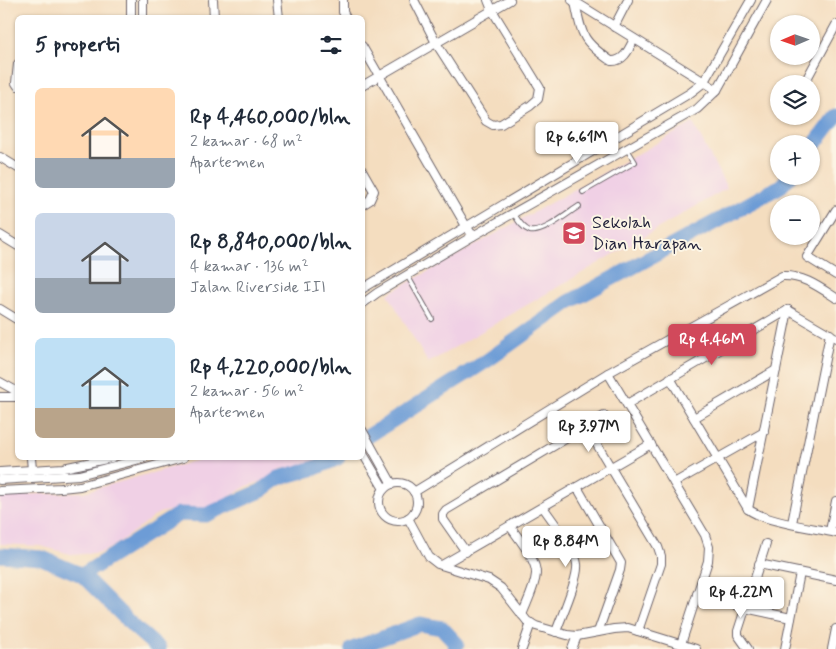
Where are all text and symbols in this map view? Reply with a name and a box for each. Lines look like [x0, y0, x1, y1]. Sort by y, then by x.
north arrow [770, 15, 820, 65]
map controls [770, 15, 820, 245]
text: 5 properti [35, 31, 120, 59]
icon: filters [317, 31, 345, 59]
button: layers [770, 75, 820, 125]
text: Rp 4,460,000/bln [190, 103, 350, 131]
icon: home [75, 108, 135, 168]
pin: Rp 6.61M [525, 121, 629, 164]
text: Rp 6.61M [546, 127, 608, 148]
text: 2 kamar · 68 m² [190, 131, 303, 152]
button: + [770, 135, 820, 185]
text: Apartemen [190, 152, 265, 173]
button: − [770, 195, 820, 245]
place label: Sekolah Dian Harapan [592, 211, 701, 256]
school or university icon: Sekolah Dian Harapan [561, 220, 587, 246]
text: Rp 8,840,000/bln [190, 228, 351, 256]
icon: home [75, 233, 135, 293]
text: 4 kamar · 136 m² [190, 256, 309, 277]
text: Jalan Riverside III [190, 277, 326, 298]
pin: Rp 4.46M [660, 324, 764, 366]
text: Rp 4.46M [679, 329, 745, 350]
text: Rp 4,220,000/bln [190, 353, 351, 381]
icon: home [75, 358, 135, 418]
text: 2 kamar · 56 m² [190, 381, 304, 402]
text: Apartemen [190, 402, 265, 423]
pin: Rp 3.97M [537, 410, 641, 453]
text: Rp 3.97M [558, 416, 620, 437]
pin: Rp 8.84M [514, 526, 618, 568]
text: Rp 8.84M [533, 531, 599, 552]
pin: Rp 4.22M [689, 576, 793, 619]
text: Rp 4.22M [709, 582, 773, 603]

